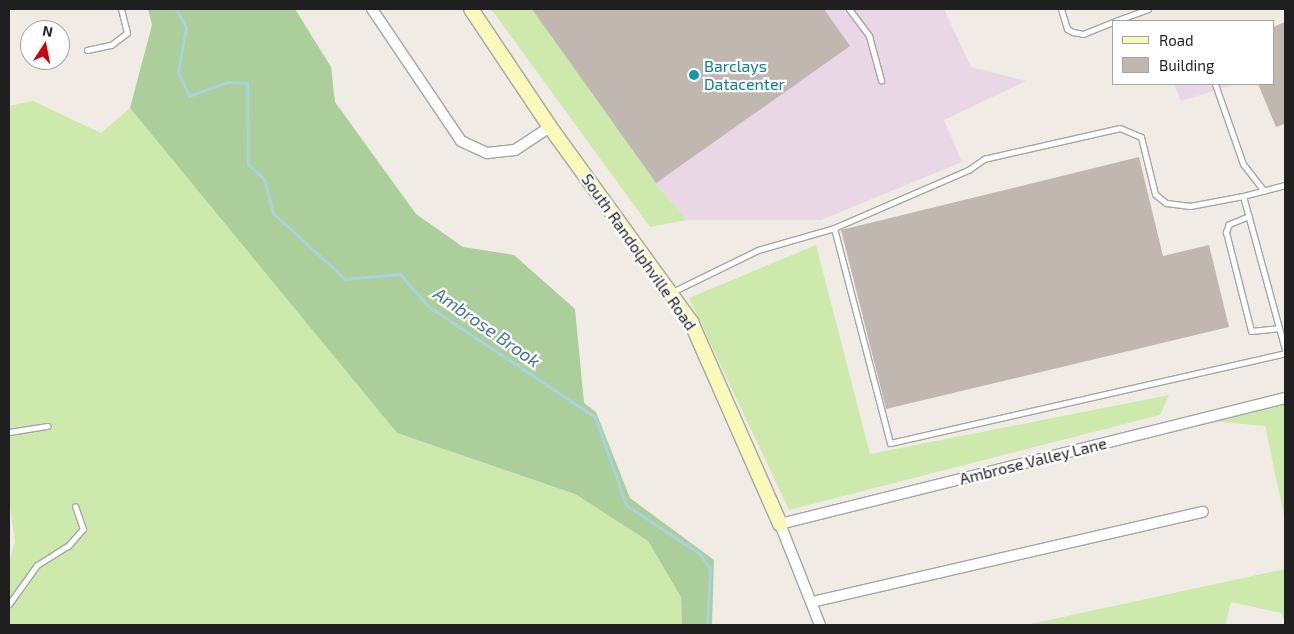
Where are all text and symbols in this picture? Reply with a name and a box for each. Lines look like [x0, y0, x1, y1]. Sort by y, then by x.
north arrow [20, 20, 70, 70]
legend [1112, 20, 1274, 85]
text: N [41, 21, 54, 40]
text: Road [1159, 31, 1194, 49]
place label: Barclays Datacenter [704, 56, 785, 94]
text: Building [1159, 56, 1214, 74]
marker: Barclays Datacenter [688, 69, 700, 81]
street label: South Randolphville Road [578, 170, 700, 334]
water label: Ambrose Brook [430, 282, 544, 372]
street label: Ambrose Valley Lane [957, 433, 1109, 489]

